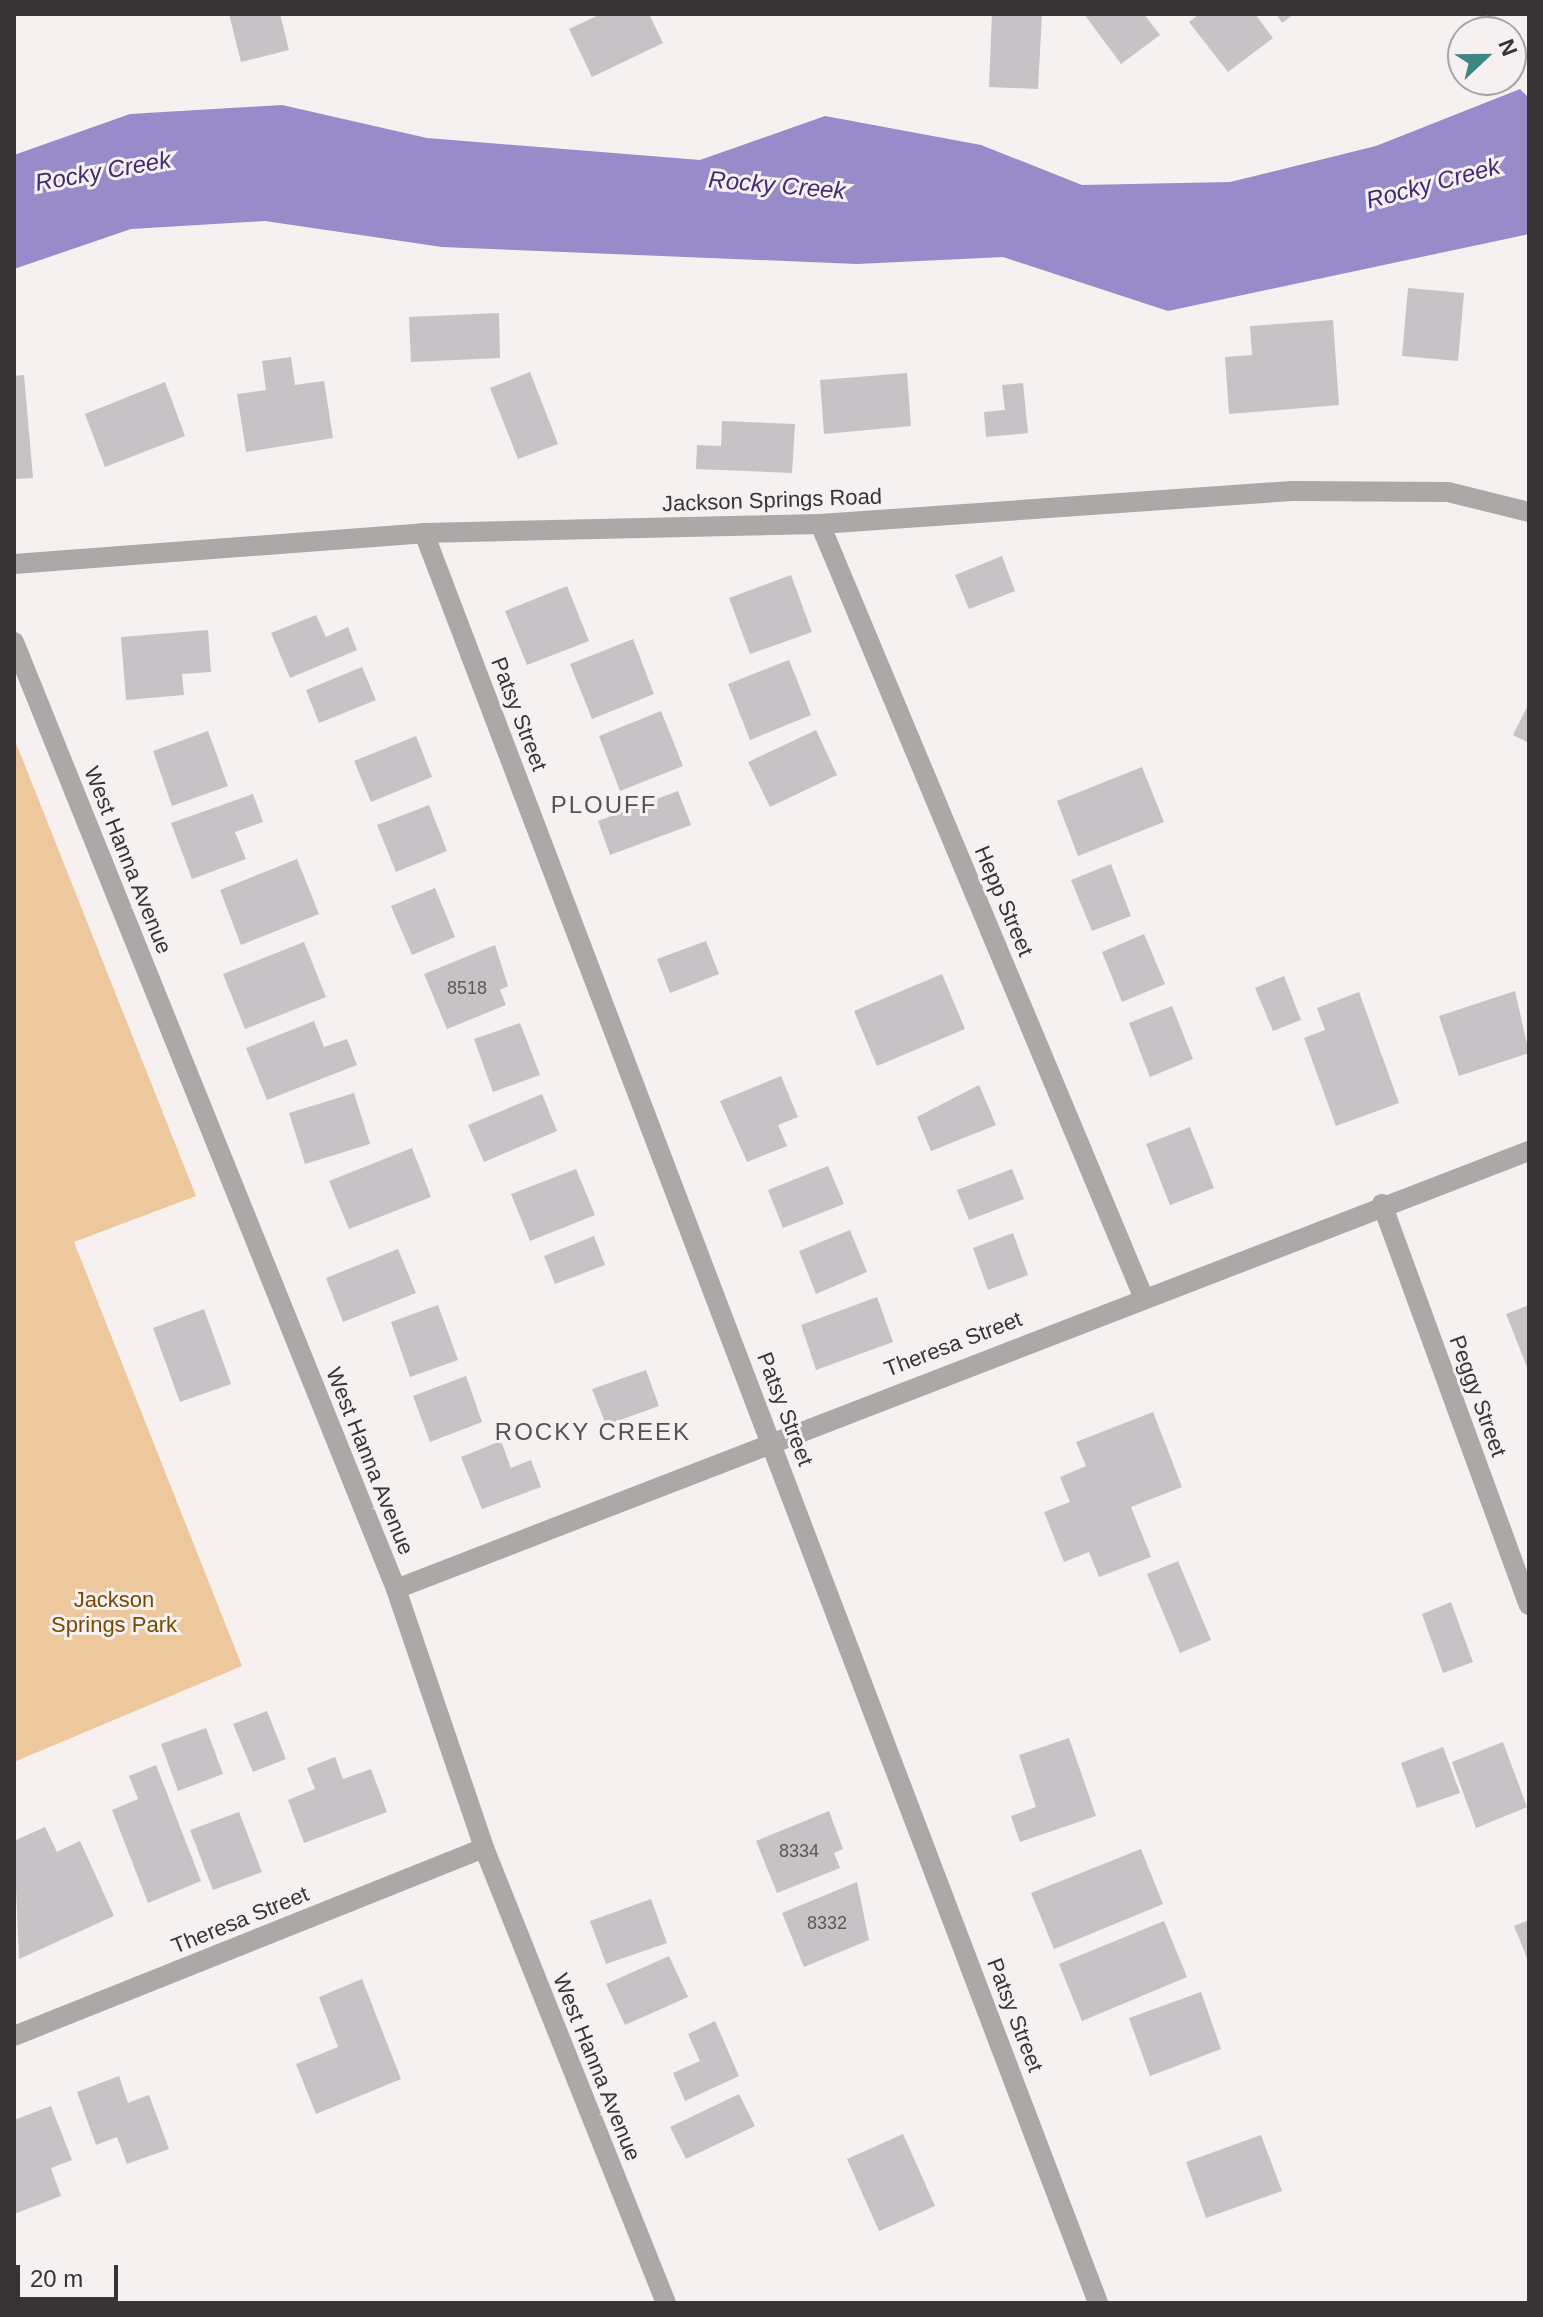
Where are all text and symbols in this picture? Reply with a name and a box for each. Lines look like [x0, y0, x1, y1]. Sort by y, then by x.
north arrow [1447, 16, 1527, 96]
text: N [1493, 36, 1522, 60]
water label: Rocky Creek [33, 145, 173, 197]
water label: Rocky Creek [1363, 151, 1503, 215]
water label: Rocky Creek [707, 165, 847, 205]
street label: Jackson Springs Road [662, 483, 882, 517]
street label: Patsy Street [485, 653, 553, 775]
street label: West Hanna Avenue [78, 762, 178, 958]
district label: PLOUFF [551, 791, 657, 819]
street label: Hepp Street [969, 842, 1039, 960]
house number: 8518 [447, 977, 487, 999]
street label: Theresa Street [880, 1306, 1026, 1382]
street label: Peggy Street [1444, 1332, 1512, 1460]
street label: Patsy Street [751, 1348, 819, 1470]
street label: West Hanna Avenue [320, 1363, 420, 1559]
district label: ROCKY CREEK [495, 1418, 691, 1446]
park label: Jackson Springs Park [51, 1586, 177, 1638]
house number: 8334 [779, 1840, 819, 1862]
street label: Theresa Street [168, 1881, 312, 1959]
house number: 8332 [807, 1912, 847, 1934]
street label: Patsy Street [981, 1954, 1049, 2076]
street label: West Hanna Avenue [547, 1969, 647, 2165]
scale bar [20, 2249, 122, 2299]
text: 20 m [30, 2265, 83, 2292]

